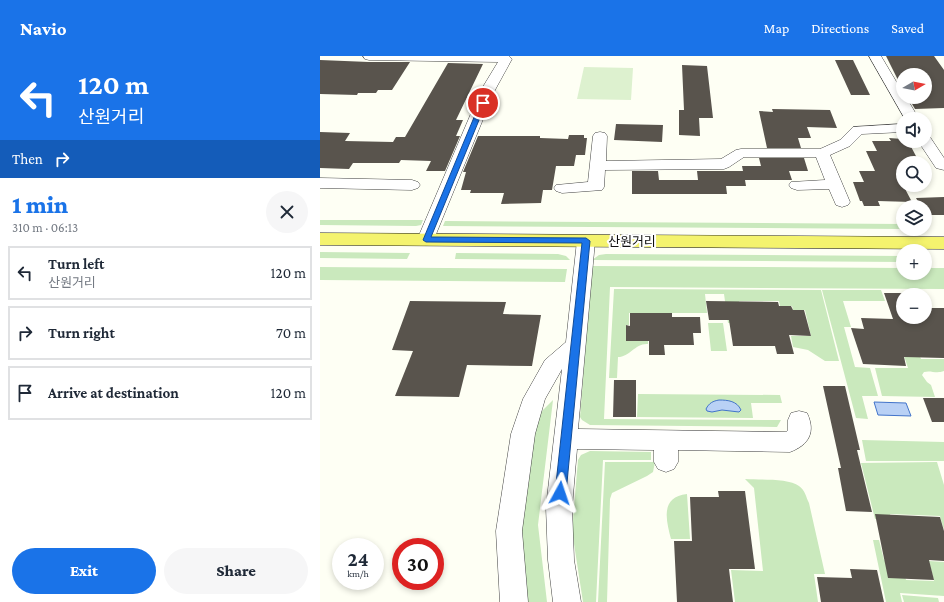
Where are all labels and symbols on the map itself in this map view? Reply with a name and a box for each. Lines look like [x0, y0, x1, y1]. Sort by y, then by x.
north arrow [896, 68, 932, 104]
pin [466, 86, 500, 120]
street label: 산원거리 [608, 234, 656, 249]
position arrow [539, 472, 581, 514]
speed limit sign: 30 [392, 538, 444, 590]

